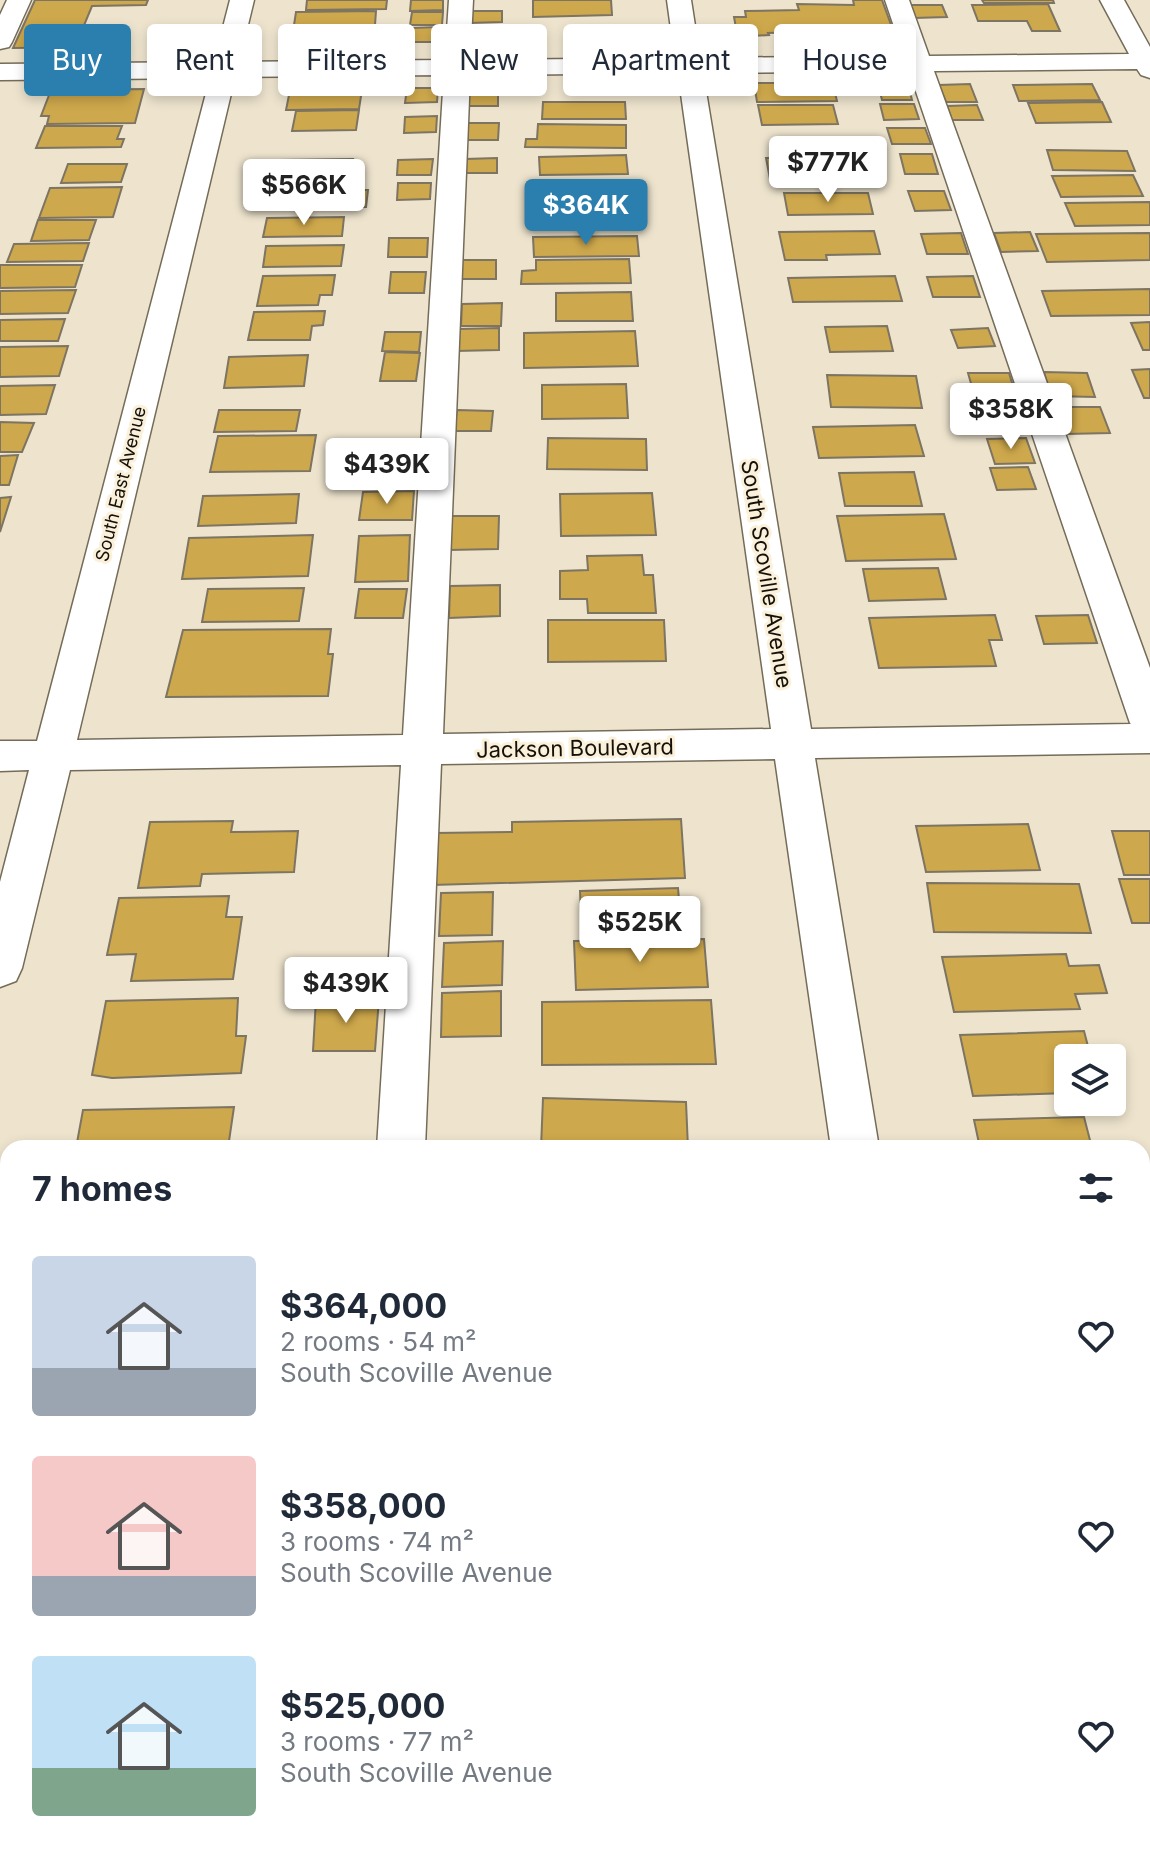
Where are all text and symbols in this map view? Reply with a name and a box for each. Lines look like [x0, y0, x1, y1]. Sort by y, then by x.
chip: Buy [24, 24, 131, 96]
chip: Rent [147, 24, 262, 96]
chip: Filters [278, 24, 415, 96]
chip: New [431, 24, 547, 96]
chip: Apartment [563, 24, 758, 96]
chip: House [774, 24, 916, 96]
pin: $777K [772, 136, 884, 204]
text: $777K [787, 146, 869, 177]
pin: $566K [248, 159, 360, 227]
text: $566K [261, 169, 347, 200]
pin: $364K [530, 179, 642, 247]
text: $364K [543, 189, 629, 220]
pin: $358K [955, 383, 1067, 451]
text: $358K [968, 393, 1054, 424]
street label: South East Avenue [91, 404, 150, 564]
pin: $439K [331, 438, 443, 506]
text: $439K [344, 448, 430, 479]
street label: South Scoville Avenue [736, 458, 798, 690]
street label: Jackson Boulevard [476, 733, 674, 763]
pin: $525K [584, 896, 696, 964]
text: $525K [597, 906, 683, 937]
pin: $439K [290, 957, 402, 1025]
text: $439K [303, 967, 389, 998]
map controls [1054, 1044, 1126, 1116]
button: layers [1054, 1044, 1126, 1116]
icon: filters [1074, 1166, 1118, 1210]
text: 7 homes [32, 1168, 172, 1209]
text: $364,000 [280, 1285, 447, 1326]
icon: home [96, 1288, 192, 1384]
icon: heart [1074, 1314, 1118, 1358]
text: 2 rooms · 54 m² [280, 1326, 477, 1357]
text: South Scoville Avenue [280, 1357, 553, 1388]
text: $358,000 [280, 1485, 447, 1526]
icon: home [96, 1488, 192, 1584]
icon: heart [1074, 1514, 1118, 1558]
text: 3 rooms · 74 m² [280, 1526, 474, 1557]
text: South Scoville Avenue [280, 1557, 553, 1588]
text: $525,000 [280, 1685, 446, 1726]
icon: home [96, 1688, 192, 1784]
icon: heart [1074, 1714, 1118, 1758]
text: 3 rooms · 77 m² [280, 1726, 474, 1757]
text: South Scoville Avenue [280, 1757, 553, 1788]

